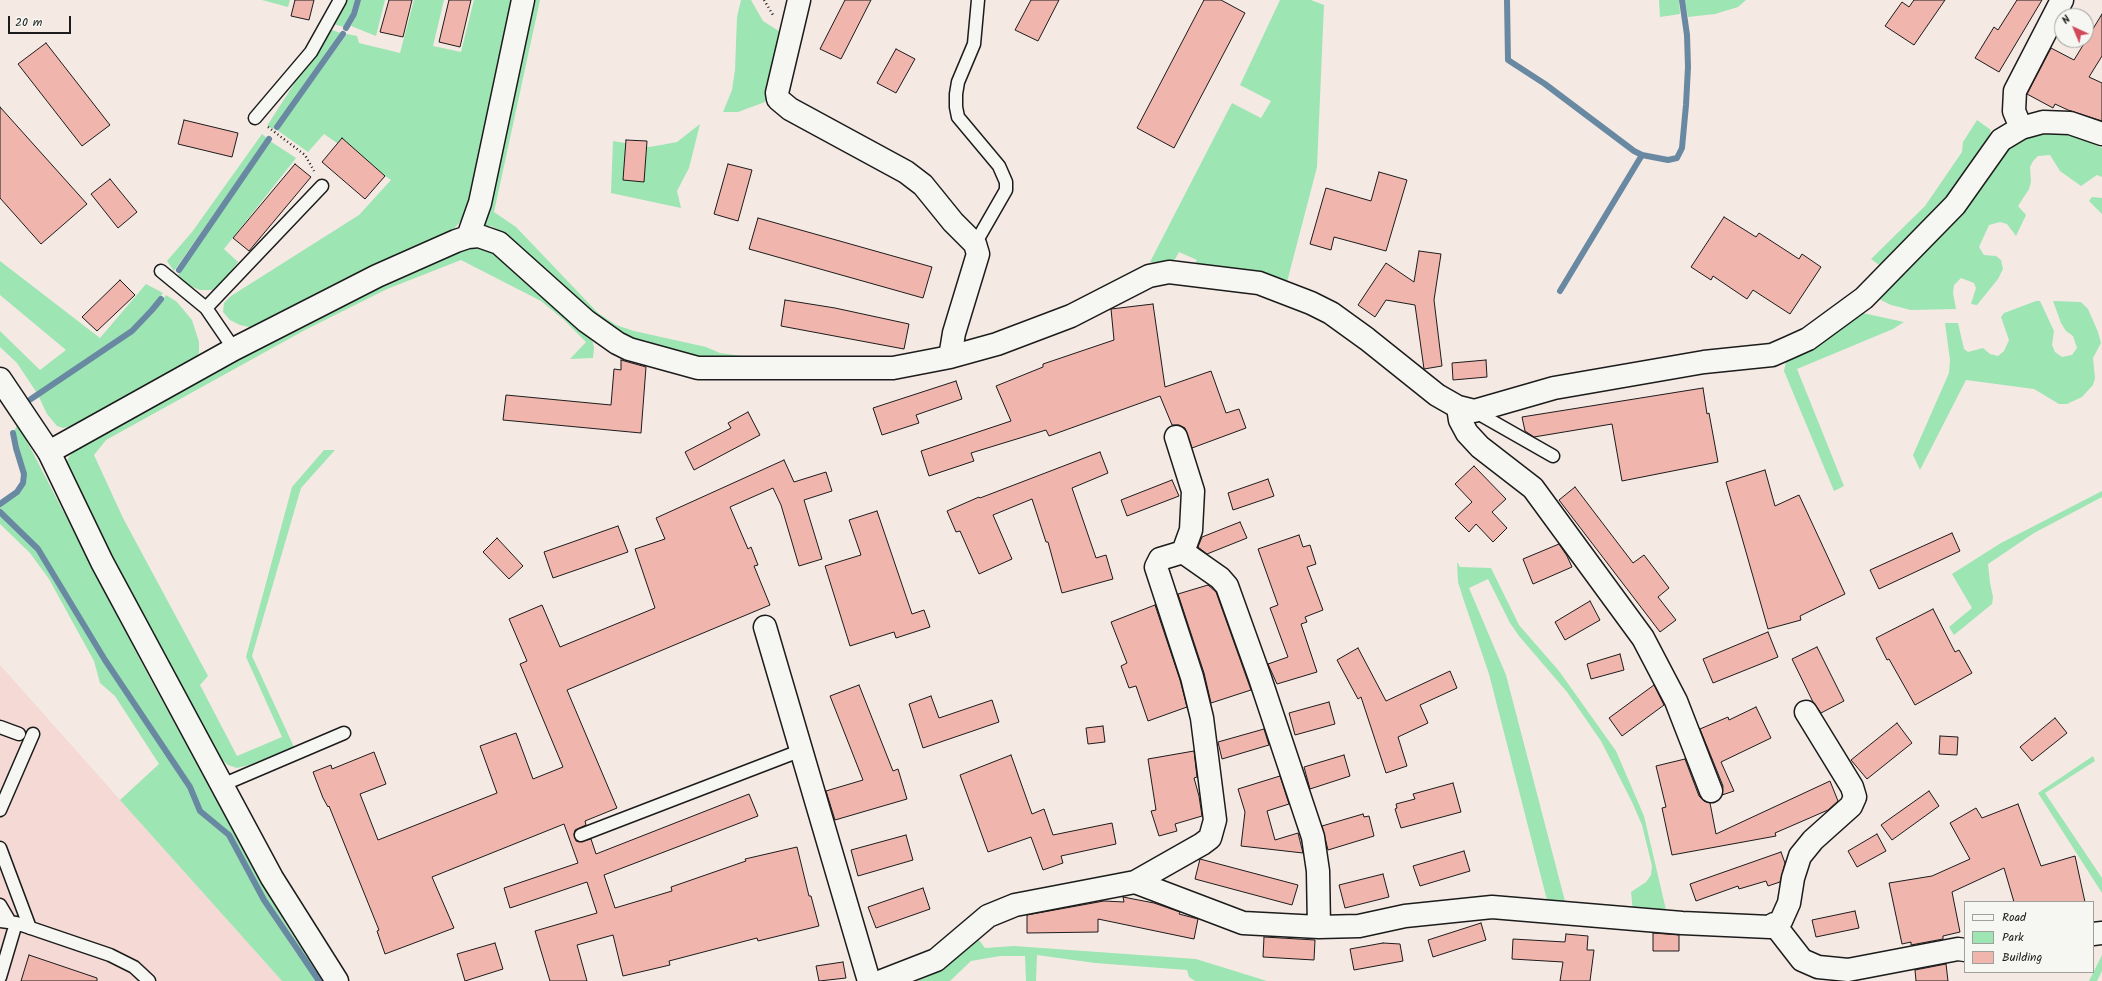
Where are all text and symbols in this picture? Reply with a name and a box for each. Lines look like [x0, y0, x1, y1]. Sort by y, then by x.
scale bar [10, 8, 73, 34]
north arrow [2054, 8, 2094, 48]
text: N [2058, 11, 2075, 29]
text: 20 m [15, 13, 42, 32]
legend [1964, 901, 2094, 973]
text: Road [2002, 908, 2026, 927]
text: Park [2002, 928, 2024, 947]
text: Building [2002, 948, 2042, 967]

